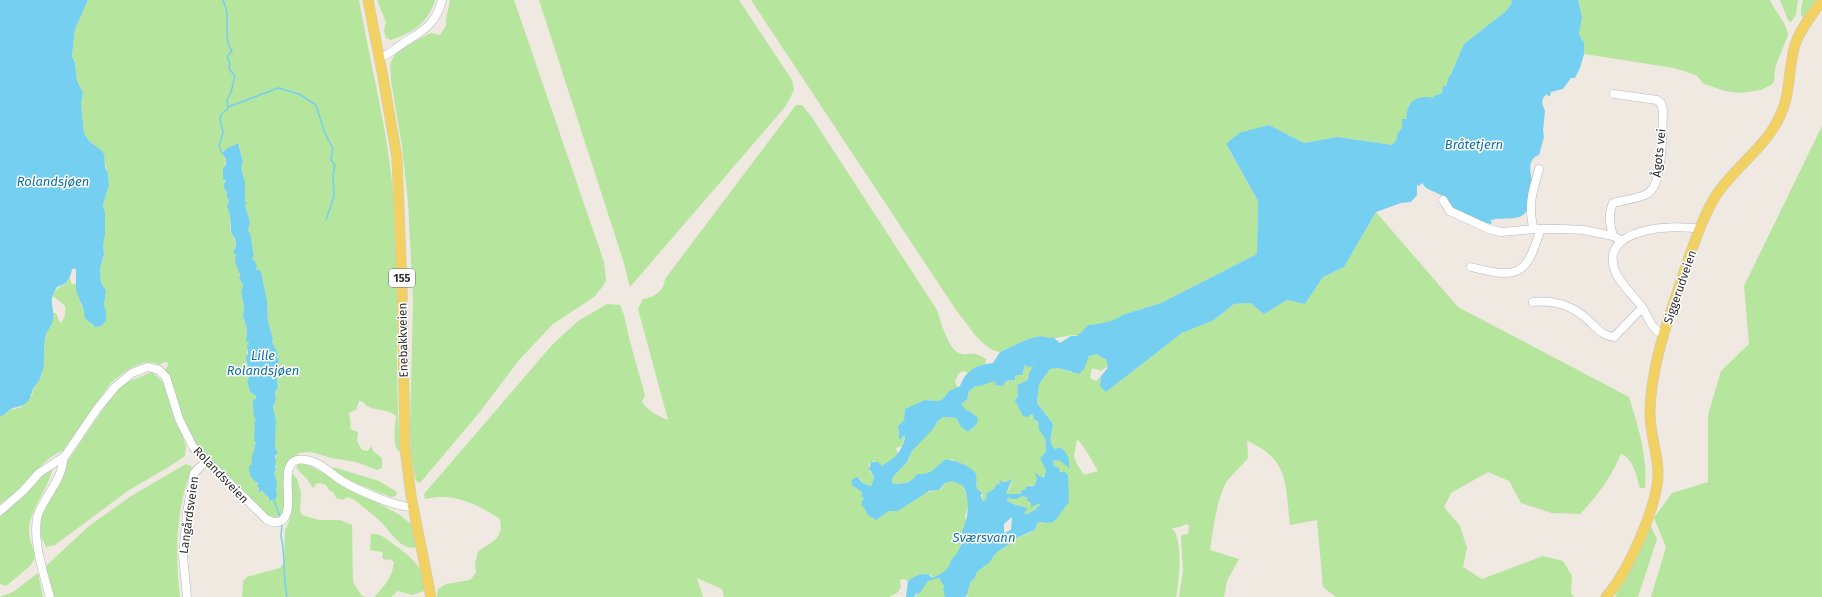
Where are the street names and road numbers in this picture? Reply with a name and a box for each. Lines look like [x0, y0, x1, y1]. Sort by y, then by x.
street label: Ågots vei [1647, 128, 1669, 178]
street label: Siggerudveien [1661, 248, 1699, 326]
road number: 155 [389, 269, 415, 287]
street label: Enebakkveien [395, 302, 411, 378]
street label: Rolandsveien [191, 444, 251, 506]
street label: Langårdsveien [177, 475, 201, 555]

